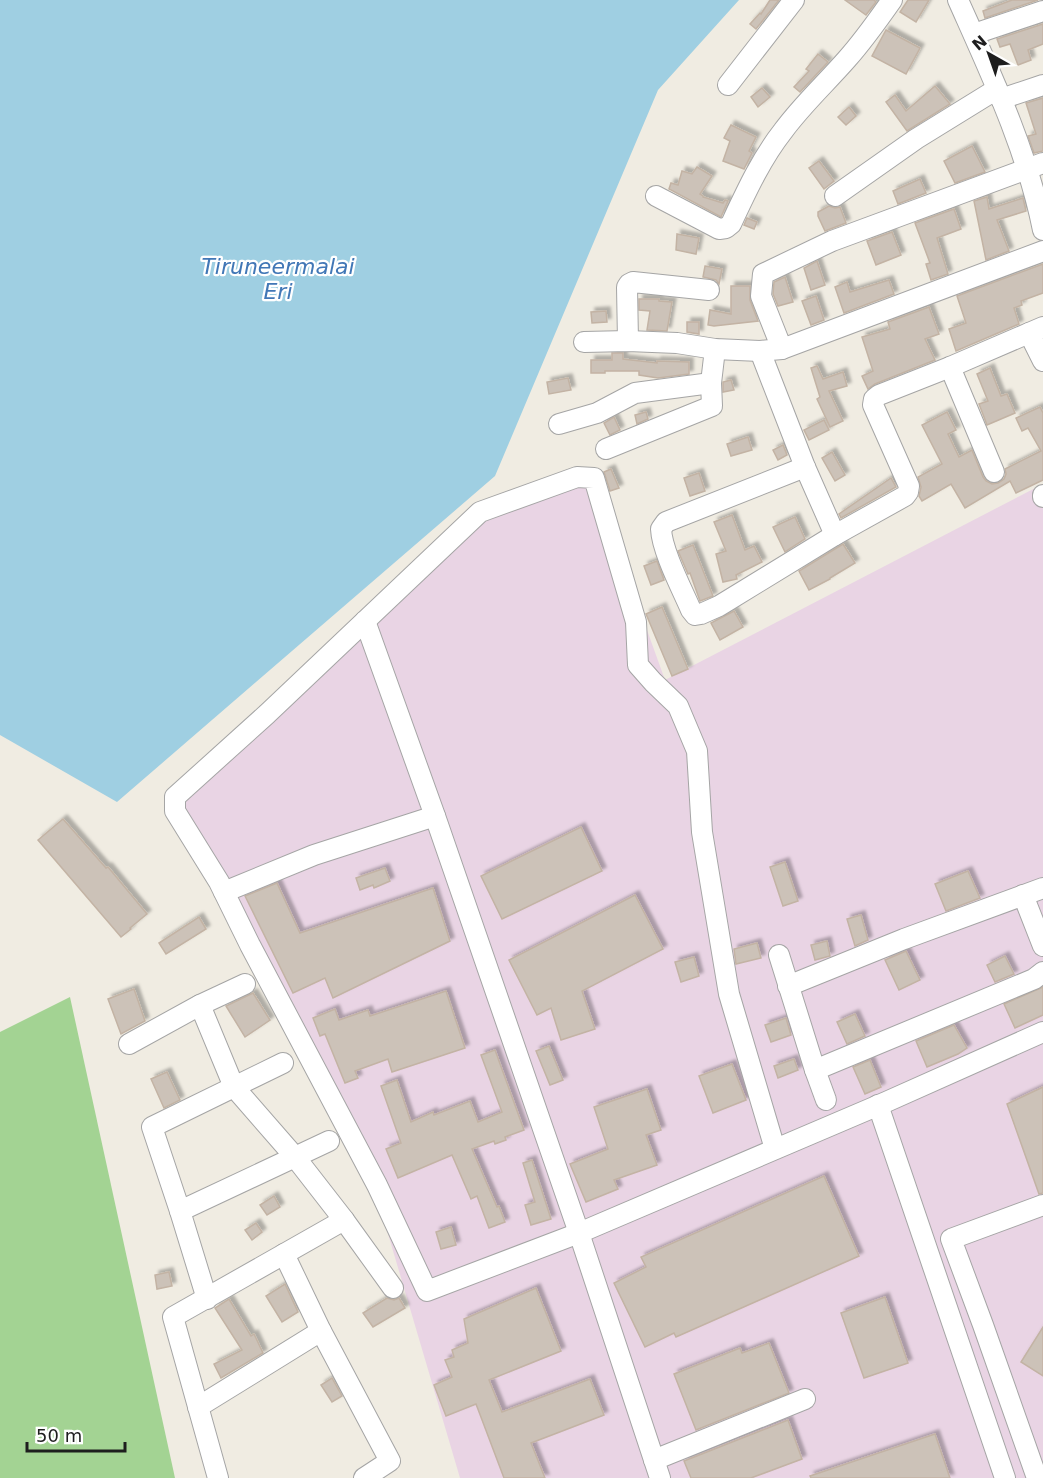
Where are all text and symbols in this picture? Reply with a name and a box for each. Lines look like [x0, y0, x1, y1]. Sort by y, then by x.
north arrow [959, 24, 1019, 84]
text: N [968, 31, 991, 54]
water label: Tiruneermalai Eri [201, 254, 355, 304]
scale bar [27, 1415, 124, 1453]
text: 50 m [36, 1425, 82, 1446]

